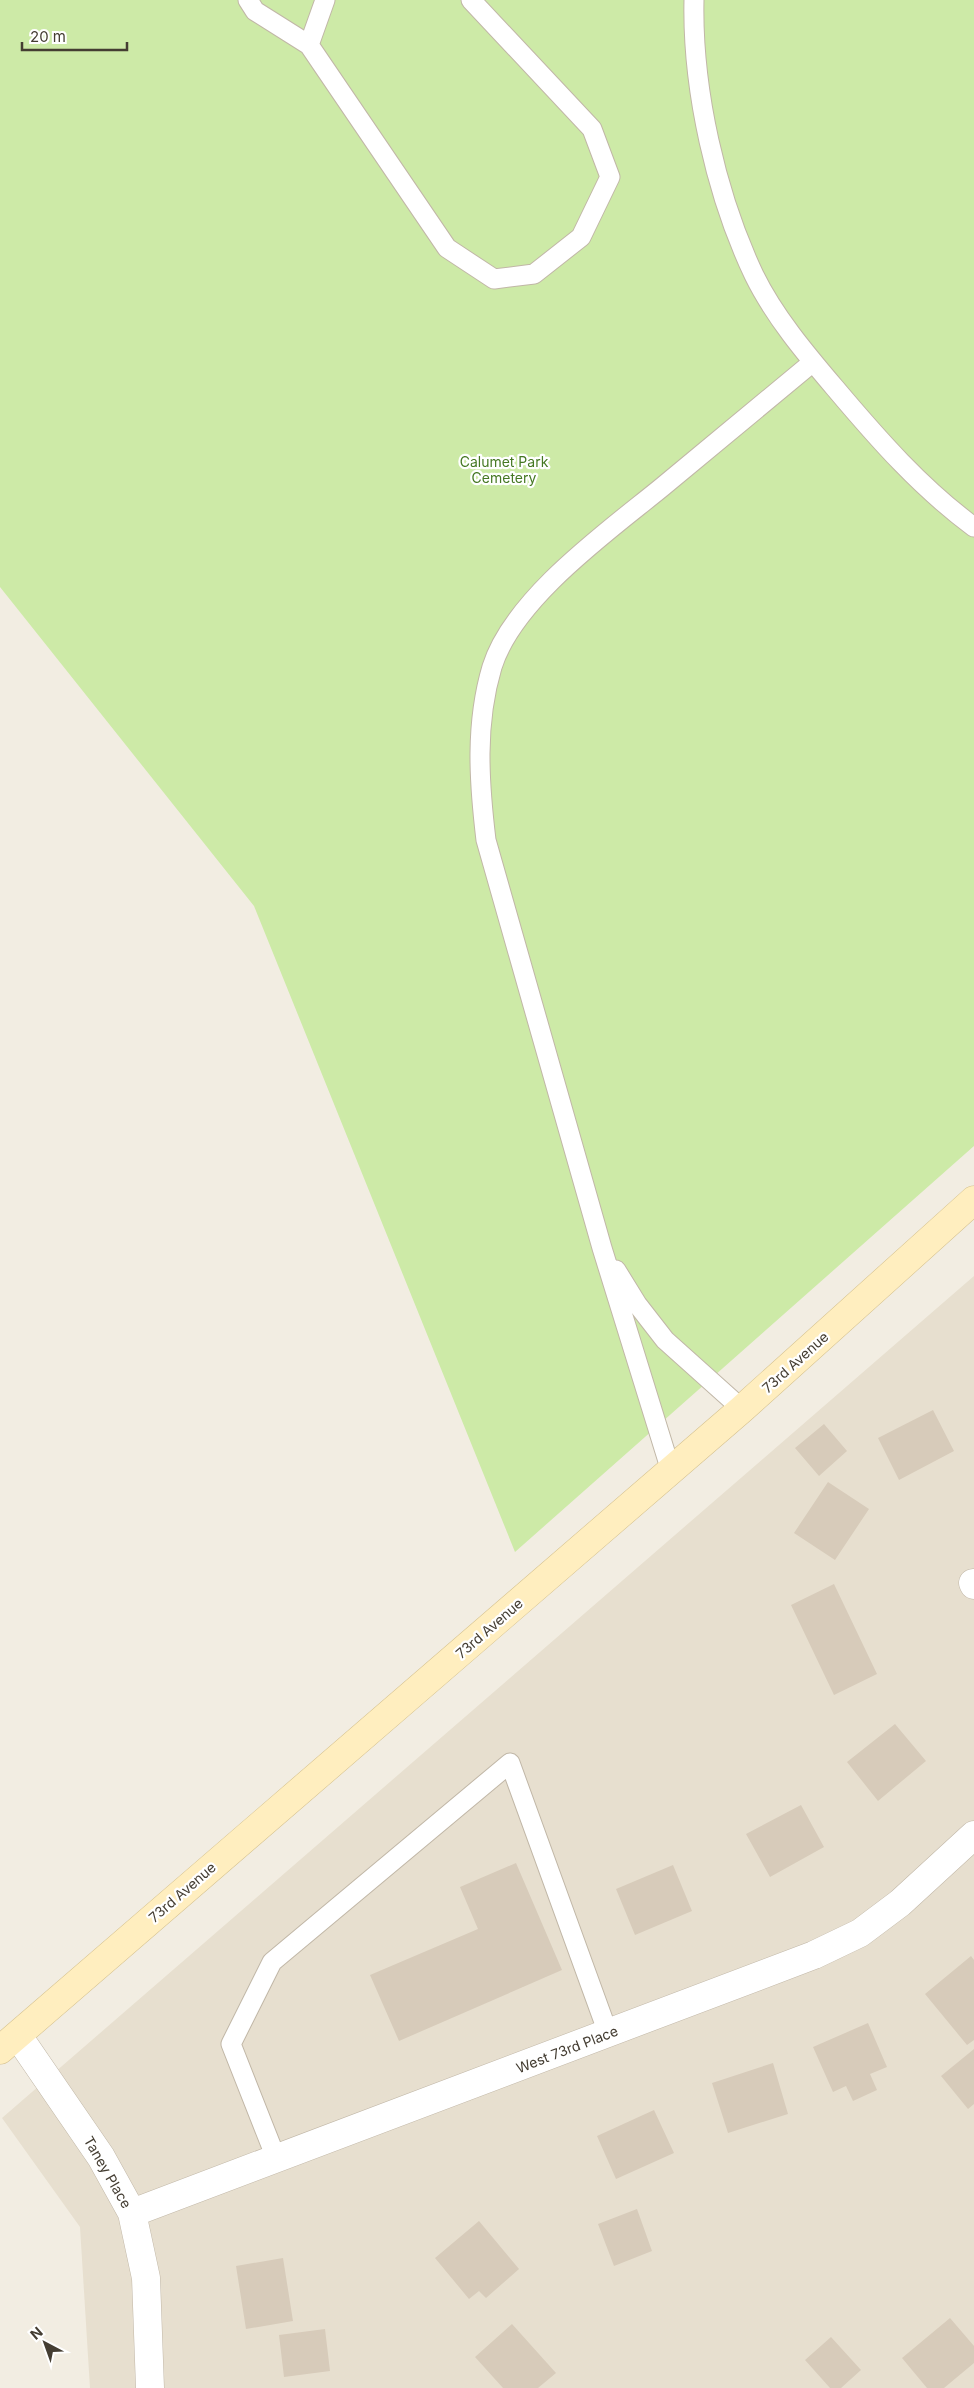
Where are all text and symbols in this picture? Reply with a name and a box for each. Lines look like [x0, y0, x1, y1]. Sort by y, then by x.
scale bar [22, 20, 128, 52]
text: 20 m [30, 27, 66, 46]
park label: Calumet Park Cemetery [460, 453, 549, 486]
street label: 73rd Avenue [758, 1328, 832, 1396]
street label: 73rd Avenue [452, 1594, 526, 1662]
street label: 73rd Avenue [145, 1858, 219, 1926]
street label: West 73rd Place [514, 2022, 620, 2076]
street label: Taney Place [81, 2133, 135, 2211]
north arrow [20, 2318, 70, 2368]
text: N [27, 2323, 46, 2343]

